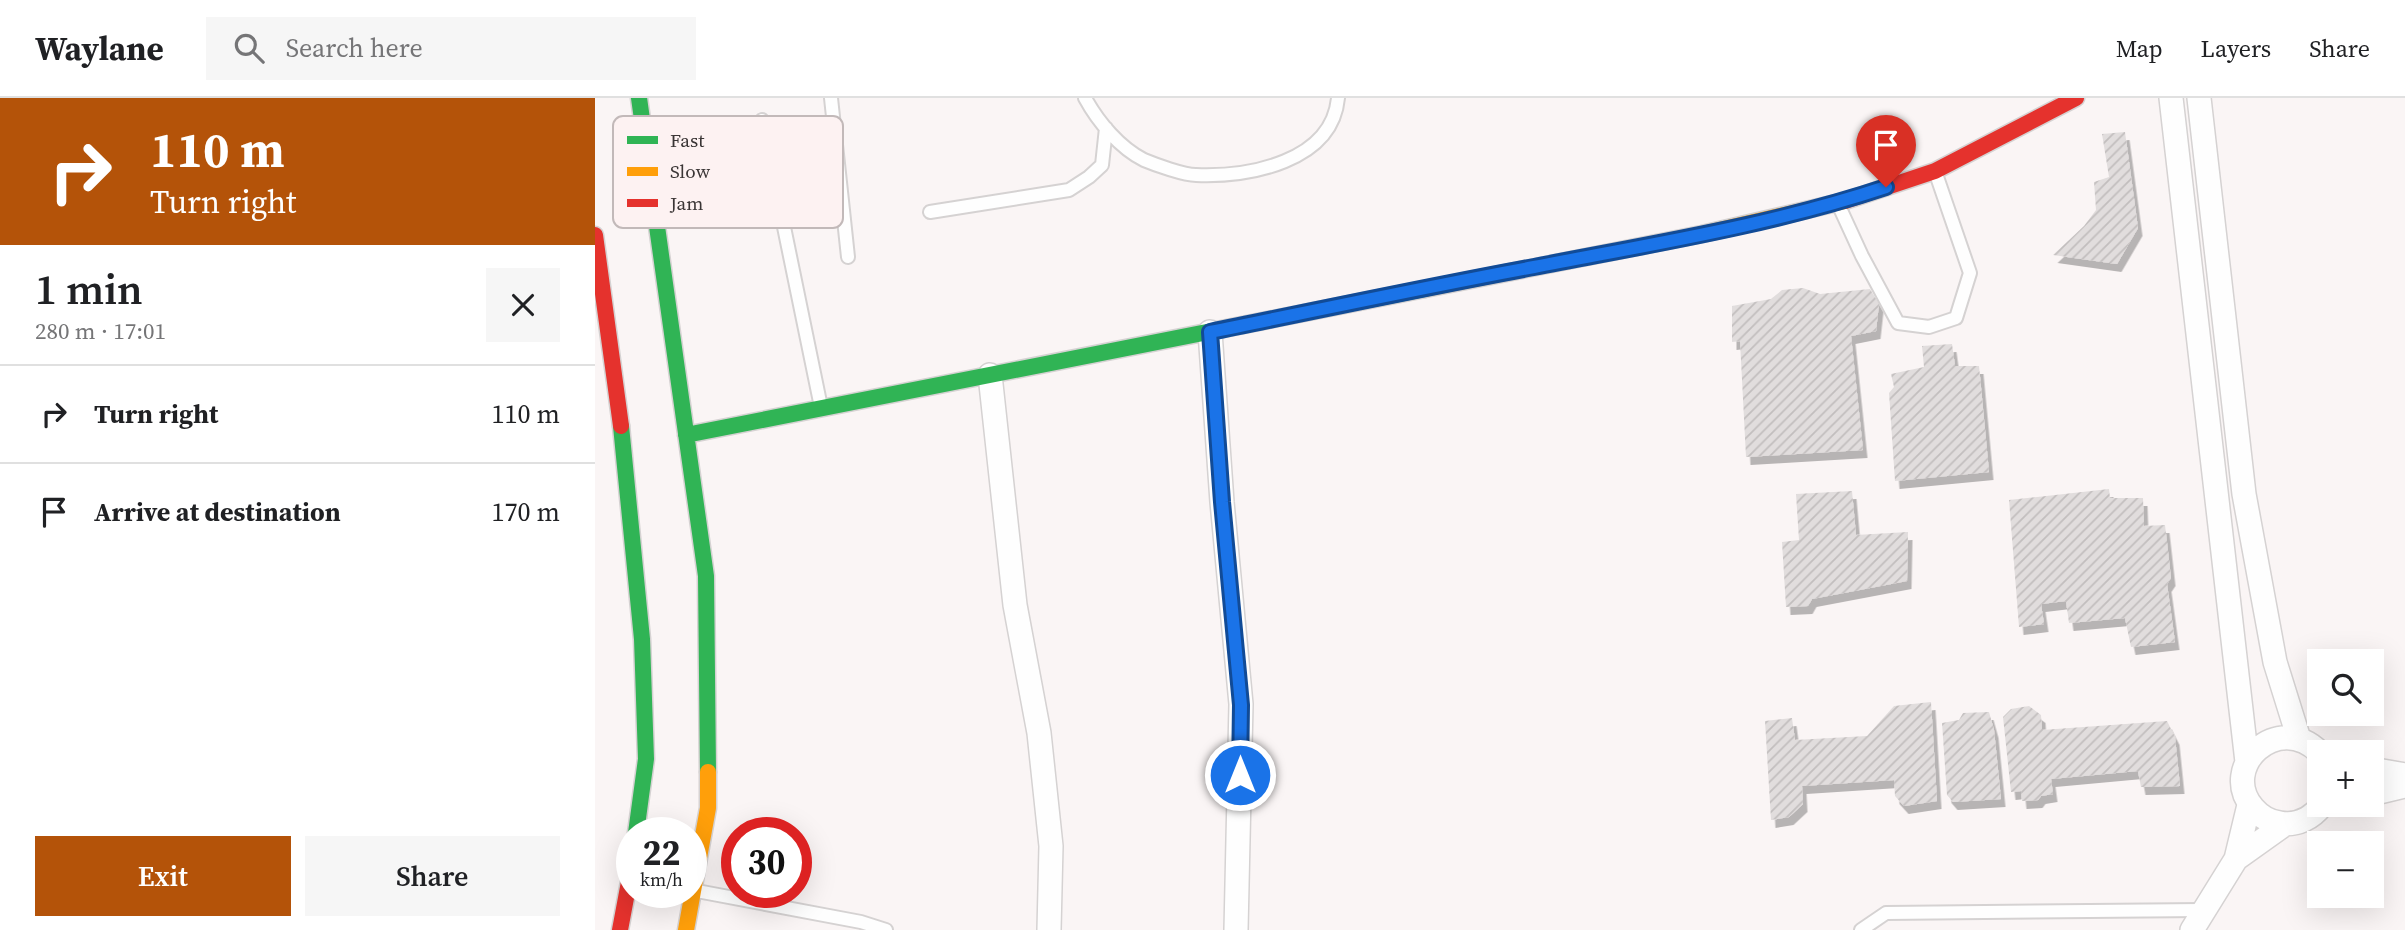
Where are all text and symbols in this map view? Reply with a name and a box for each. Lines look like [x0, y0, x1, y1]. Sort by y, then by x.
search box [206, 17, 696, 80]
text: Waylane [35, 26, 164, 71]
icon: search [230, 29, 268, 67]
text: Search here [286, 30, 423, 66]
text: Map [2116, 32, 2163, 65]
text: Layers [2201, 32, 2271, 65]
text: Share [2309, 32, 2370, 65]
pin [1856, 115, 1916, 187]
text: 110 m [150, 116, 285, 183]
legend [613, 116, 843, 228]
icon: right [35, 126, 126, 217]
icon: arrive [1867, 126, 1905, 164]
text: Fast [670, 127, 705, 153]
text: Slow [670, 158, 711, 184]
text: Turn right [150, 180, 296, 224]
text: Jam [669, 190, 703, 216]
text: 1 min [35, 260, 143, 318]
button: close [486, 268, 560, 342]
text: 280 m · 17:01 [35, 315, 166, 347]
icon: right [35, 395, 73, 433]
text: Turn right [94, 396, 218, 432]
text: 110 m [492, 396, 560, 432]
icon: arrive [35, 493, 73, 531]
text: Arrive at destination [94, 494, 341, 530]
text: 170 m [492, 494, 560, 530]
map controls [2307, 649, 2384, 908]
button: search [2307, 649, 2384, 726]
position arrow [1203, 738, 1277, 812]
button: + [2307, 740, 2384, 817]
speed limit sign: 30 [721, 817, 812, 908]
text: 22 [643, 829, 680, 877]
button: − [2307, 831, 2384, 908]
button: Exit [35, 836, 291, 916]
button: Share [305, 836, 560, 916]
text: km/h [640, 867, 683, 892]

